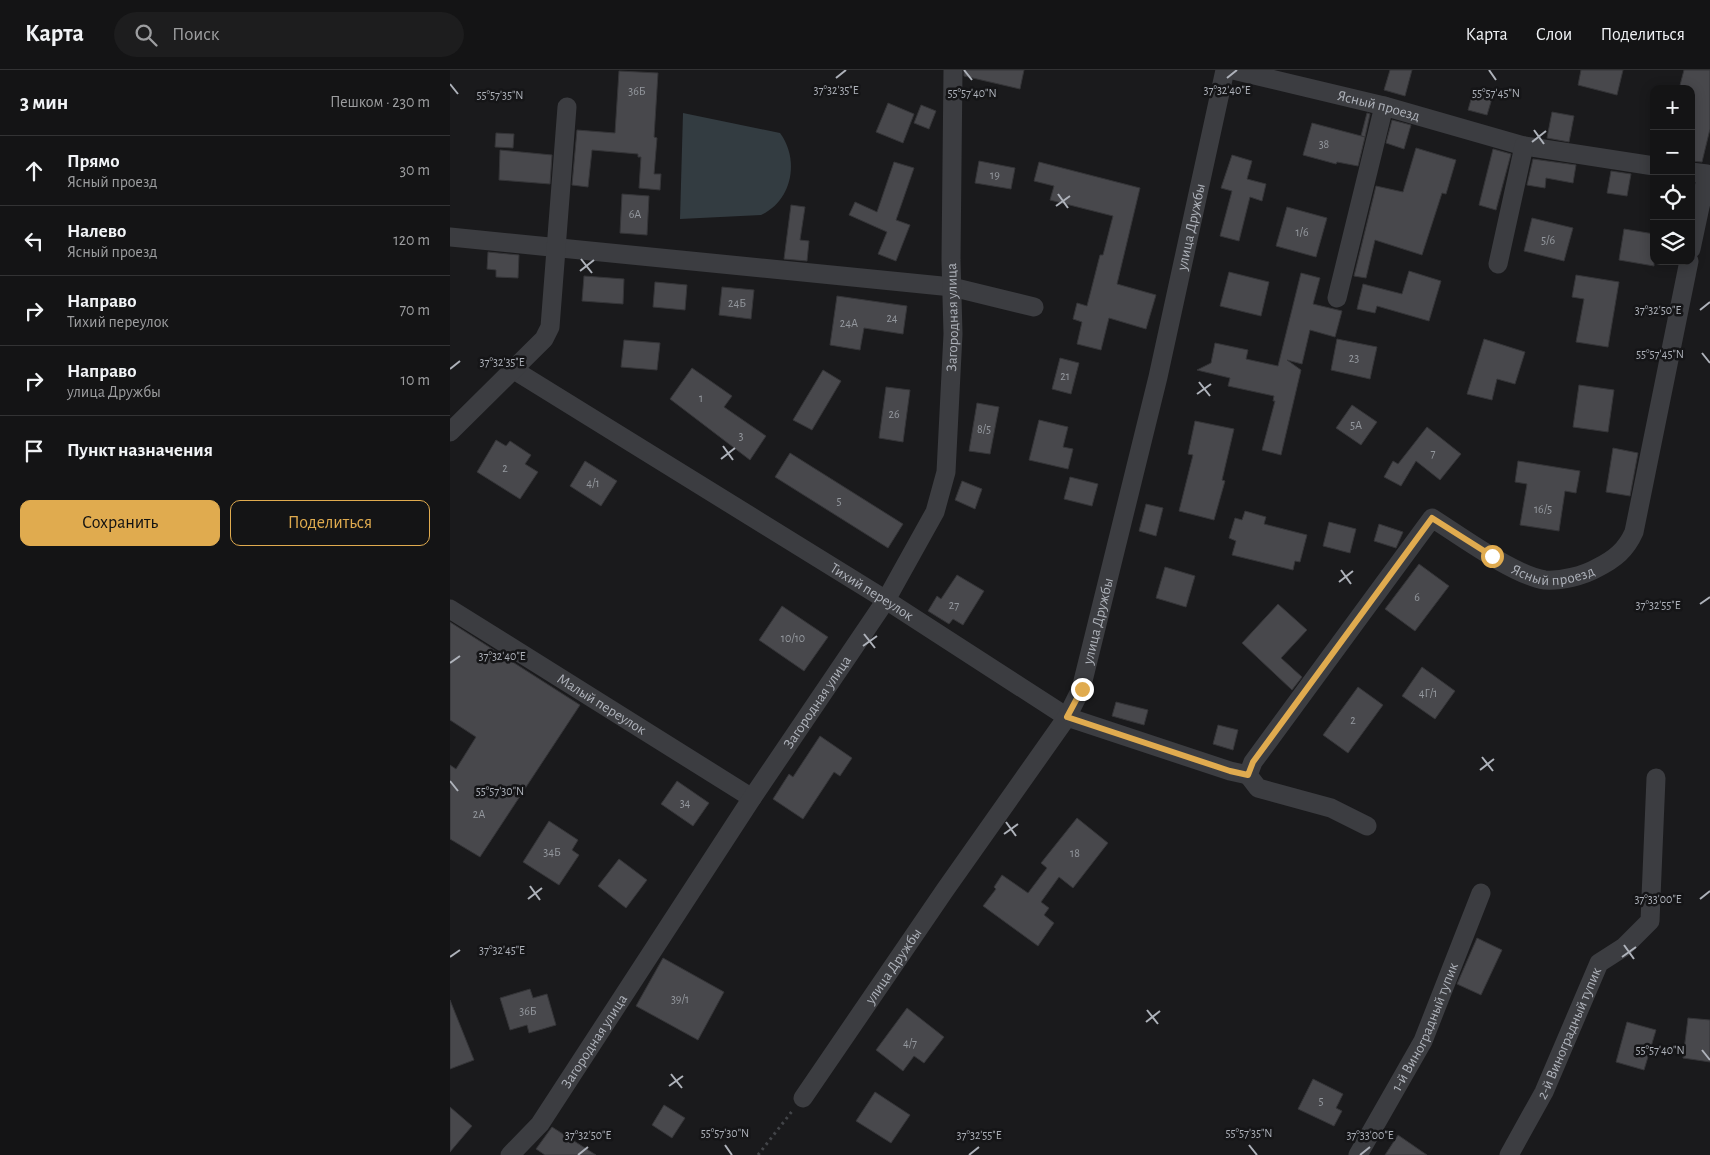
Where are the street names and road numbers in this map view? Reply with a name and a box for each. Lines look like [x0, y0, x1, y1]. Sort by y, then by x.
street label: Ясный проезд [1336, 88, 1422, 123]
street label: улица Дружбы [1174, 182, 1208, 272]
street label: Загородная улица [944, 263, 961, 372]
street label: Тихий переулок [828, 560, 916, 623]
street label: Ясный проезд [1509, 561, 1597, 588]
street label: улица Дружбы [1080, 576, 1116, 666]
street label: Загородная улица [780, 653, 854, 751]
street label: Малый переулок [555, 671, 649, 737]
street label: улица Дружбы [862, 925, 924, 1007]
street label: 1-й Виноградный тупик [1389, 960, 1461, 1094]
street label: 2-й Виноградный тупик [1534, 965, 1604, 1102]
street label: Загородная улица [558, 991, 630, 1091]

